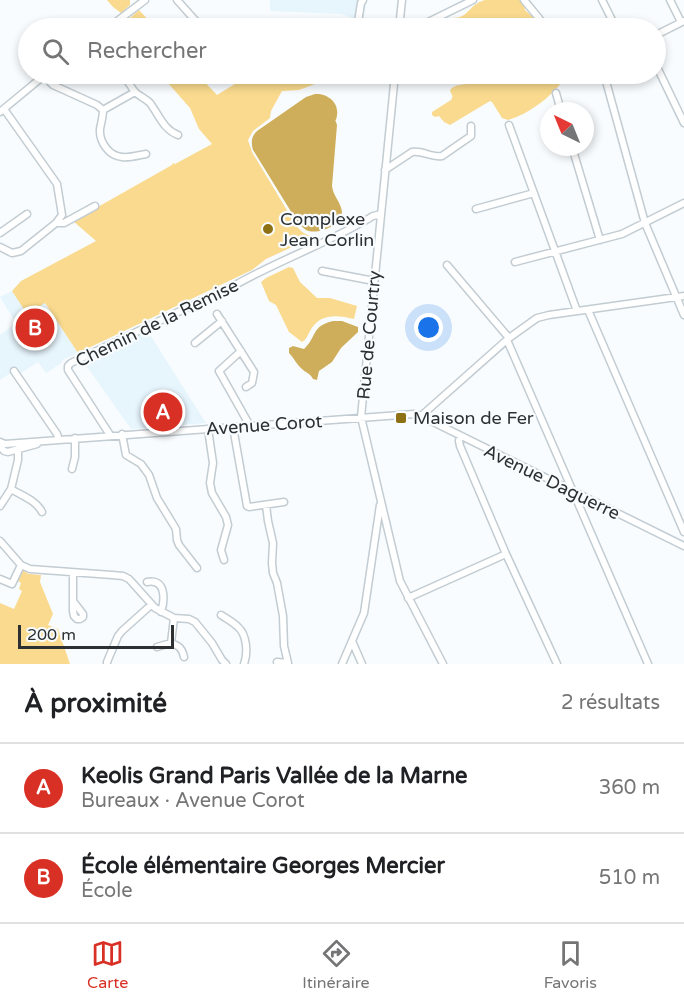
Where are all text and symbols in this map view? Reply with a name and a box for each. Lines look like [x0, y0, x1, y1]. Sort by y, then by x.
search box [18, 18, 666, 84]
icon: search [39, 35, 72, 68]
text: Rechercher [87, 38, 207, 64]
north arrow [540, 102, 594, 156]
place label: Complexe Jean Corlin [280, 208, 374, 251]
marker: Complexe Jean Corlin [261, 222, 275, 236]
street label: Rue de Courtry [352, 269, 386, 400]
street label: Chemin de la Remise [72, 274, 242, 372]
pin: B [15, 306, 54, 350]
your location [414, 313, 443, 342]
pin: A [144, 390, 182, 434]
place label: Maison de Fer [413, 407, 534, 429]
street label: Avenue Corot [205, 410, 323, 440]
marker: Maison de Fer [394, 411, 408, 425]
street label: Avenue Daguerre [480, 440, 624, 524]
scale bar [18, 622, 174, 650]
text: 200 m [27, 625, 76, 645]
text: À proximité [24, 688, 167, 719]
text: 2 résultats [561, 691, 660, 715]
text: Keolis Grand Paris Vallée de la Marne [81, 763, 468, 789]
text: A [36, 776, 51, 800]
text: 360 m [599, 776, 660, 800]
text: Bureaux · Avenue Corot [81, 789, 305, 813]
text: École élémentaire Georges Mercier [81, 853, 445, 879]
text: B [37, 866, 50, 890]
text: 510 m [599, 866, 660, 890]
text: École [81, 879, 133, 903]
tab: Carte [87, 937, 128, 993]
tab: Itinéraire [302, 937, 370, 993]
tab: Favoris [544, 937, 597, 993]

